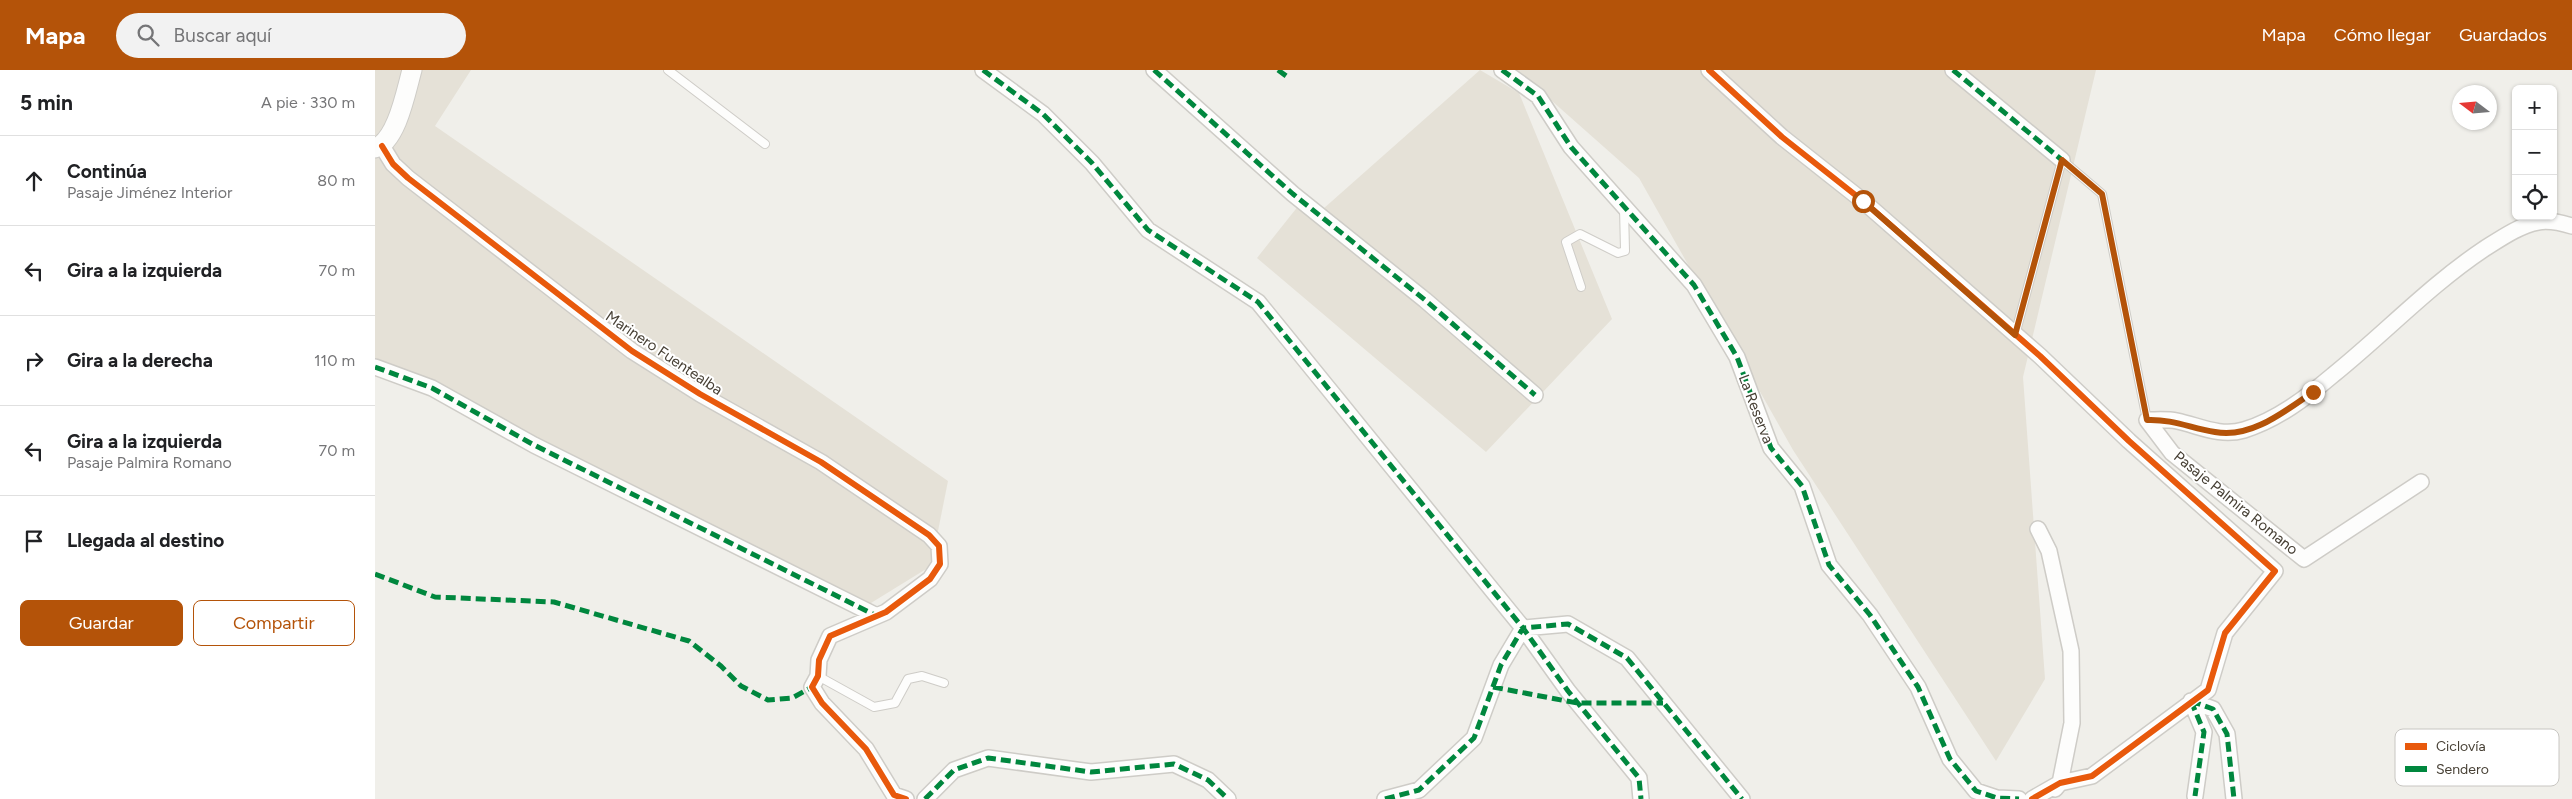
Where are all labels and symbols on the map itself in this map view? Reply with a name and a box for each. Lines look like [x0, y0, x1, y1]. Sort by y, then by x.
north arrow [2452, 85, 2497, 130]
route start [1852, 190, 1875, 213]
street label: Marinero Fuentealba [602, 307, 726, 399]
street label: La Reserva [1735, 372, 1777, 446]
route end [2302, 381, 2325, 404]
street label: Pasaje Palmira Romano [2170, 447, 2302, 559]
legend [2395, 729, 2559, 786]
text: Ciclovía [2436, 738, 2486, 755]
text: Sendero [2436, 761, 2489, 778]

